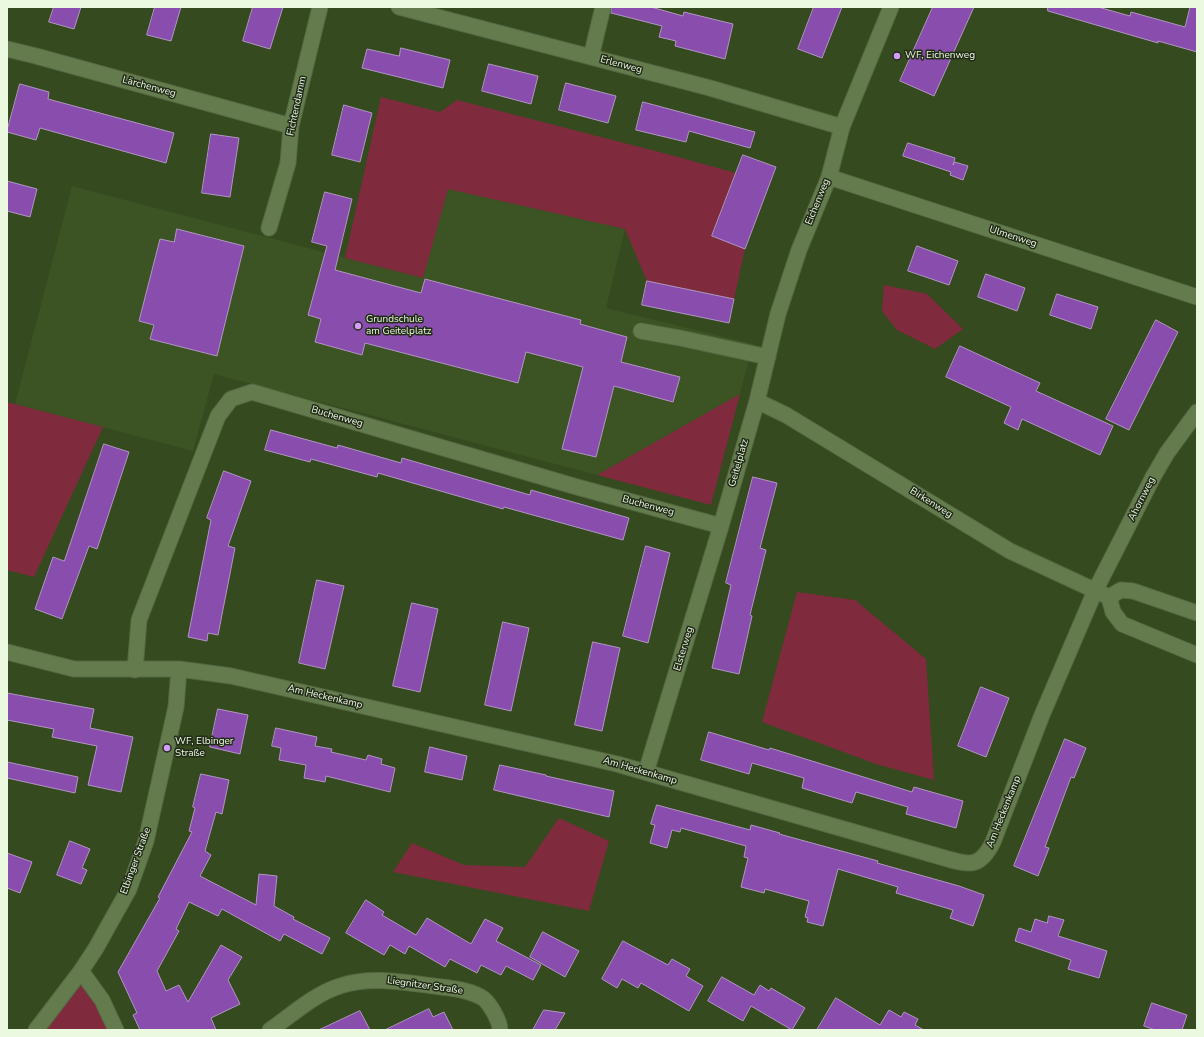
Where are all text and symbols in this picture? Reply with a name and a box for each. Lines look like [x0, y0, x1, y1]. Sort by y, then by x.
place label: WF, Eichenweg [905, 50, 975, 62]
marker: WF, Eichenweg [892, 51, 902, 61]
street label: Erlenweg [599, 54, 643, 76]
street label: Lärchenweg [121, 74, 177, 100]
street label: Fichtendamm [285, 75, 309, 137]
street label: Eichenweg [803, 177, 833, 227]
street label: Ulmenweg [988, 224, 1038, 250]
place label: Grundschule am Geitelplatz [366, 314, 431, 338]
marker: Grundschule am Geitelplatz [353, 321, 363, 331]
street label: Buchenweg [310, 404, 364, 430]
street label: Geitelplatz [726, 438, 752, 488]
street label: Ahornweg [1126, 475, 1158, 523]
street label: Birkenweg [907, 485, 955, 521]
street label: Buchenweg [621, 493, 675, 519]
street label: Elsterweg [672, 625, 696, 673]
street label: Am Heckenkamp [286, 683, 364, 711]
place label: WF, Elbinger Straße [175, 736, 233, 760]
marker: WF, Elbinger Straße [162, 743, 172, 753]
street label: Am Heckenkamp [602, 755, 678, 787]
street label: Am Heckenkamp [984, 774, 1024, 850]
street label: Elbinger Straße [118, 826, 154, 896]
street label: Liegnitzer Straße [386, 975, 464, 997]

